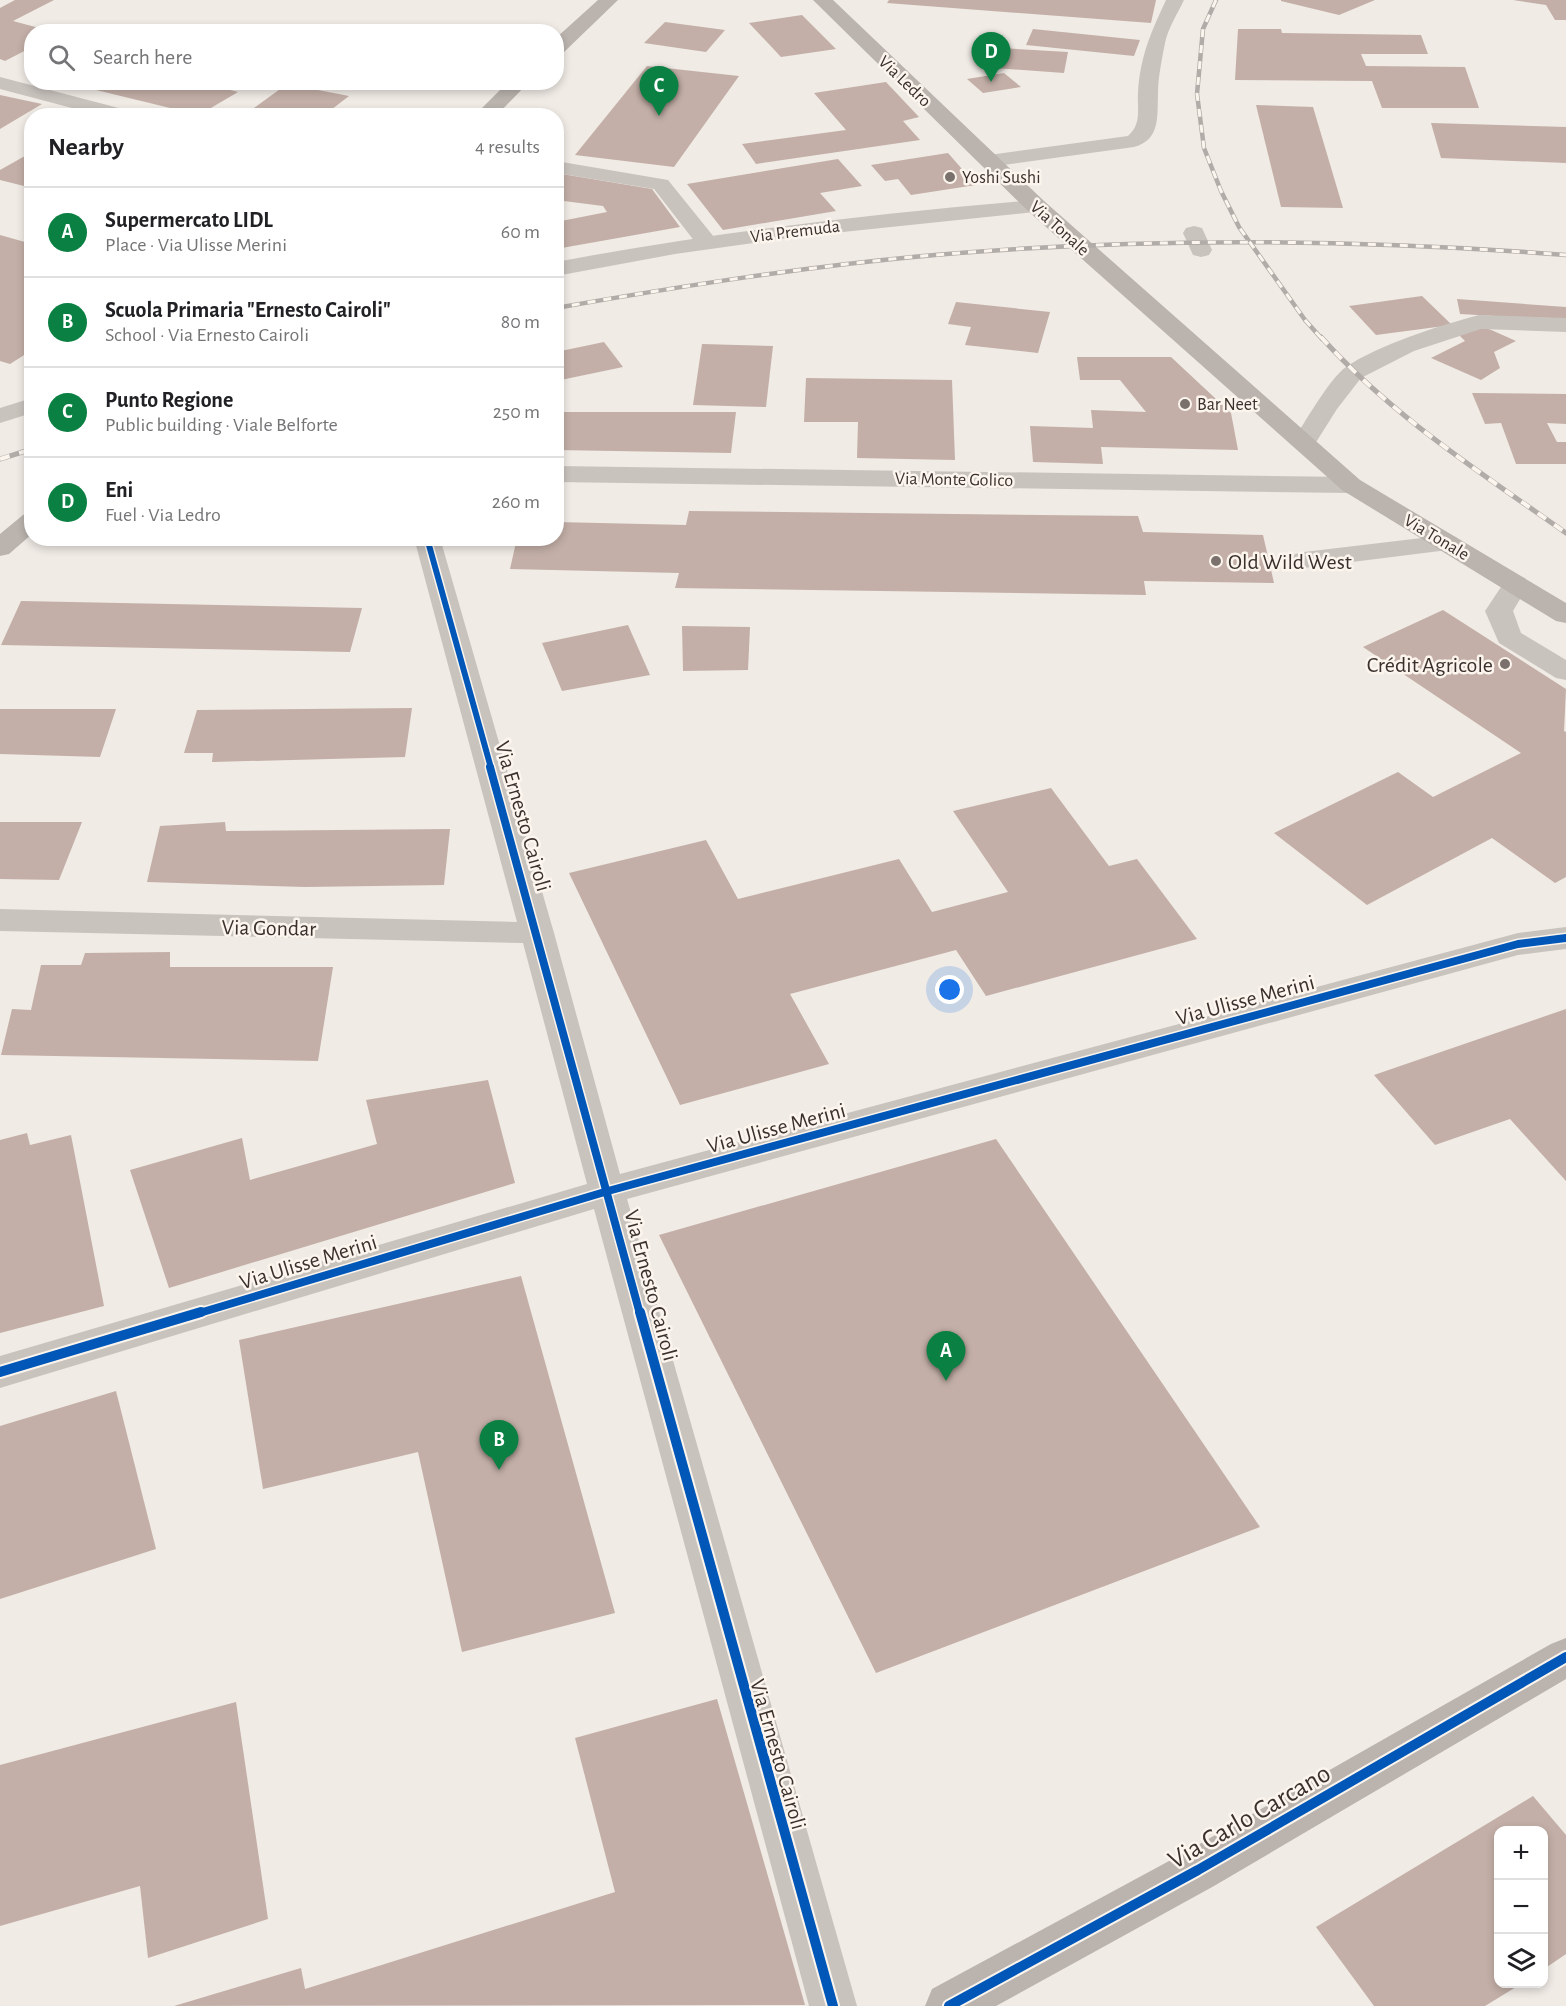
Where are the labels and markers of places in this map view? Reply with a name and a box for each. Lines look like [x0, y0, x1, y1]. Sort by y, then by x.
pin: D [972, 32, 1010, 82]
pin: C [640, 66, 678, 116]
place label: Yoshi Sushi [962, 169, 1041, 187]
marker: Yoshi Sushi [943, 170, 957, 184]
place label: Bar Neet [1197, 396, 1258, 414]
marker: Bar Neet [1178, 397, 1192, 411]
place label: Old Wild West [1228, 551, 1352, 573]
marker: Old Wild West [1209, 554, 1223, 568]
place label: Crédit Agricole [1367, 654, 1493, 676]
marker: Crédit Agricole [1498, 657, 1512, 671]
pin: A [926, 1332, 966, 1381]
pin: B [480, 1420, 518, 1470]

